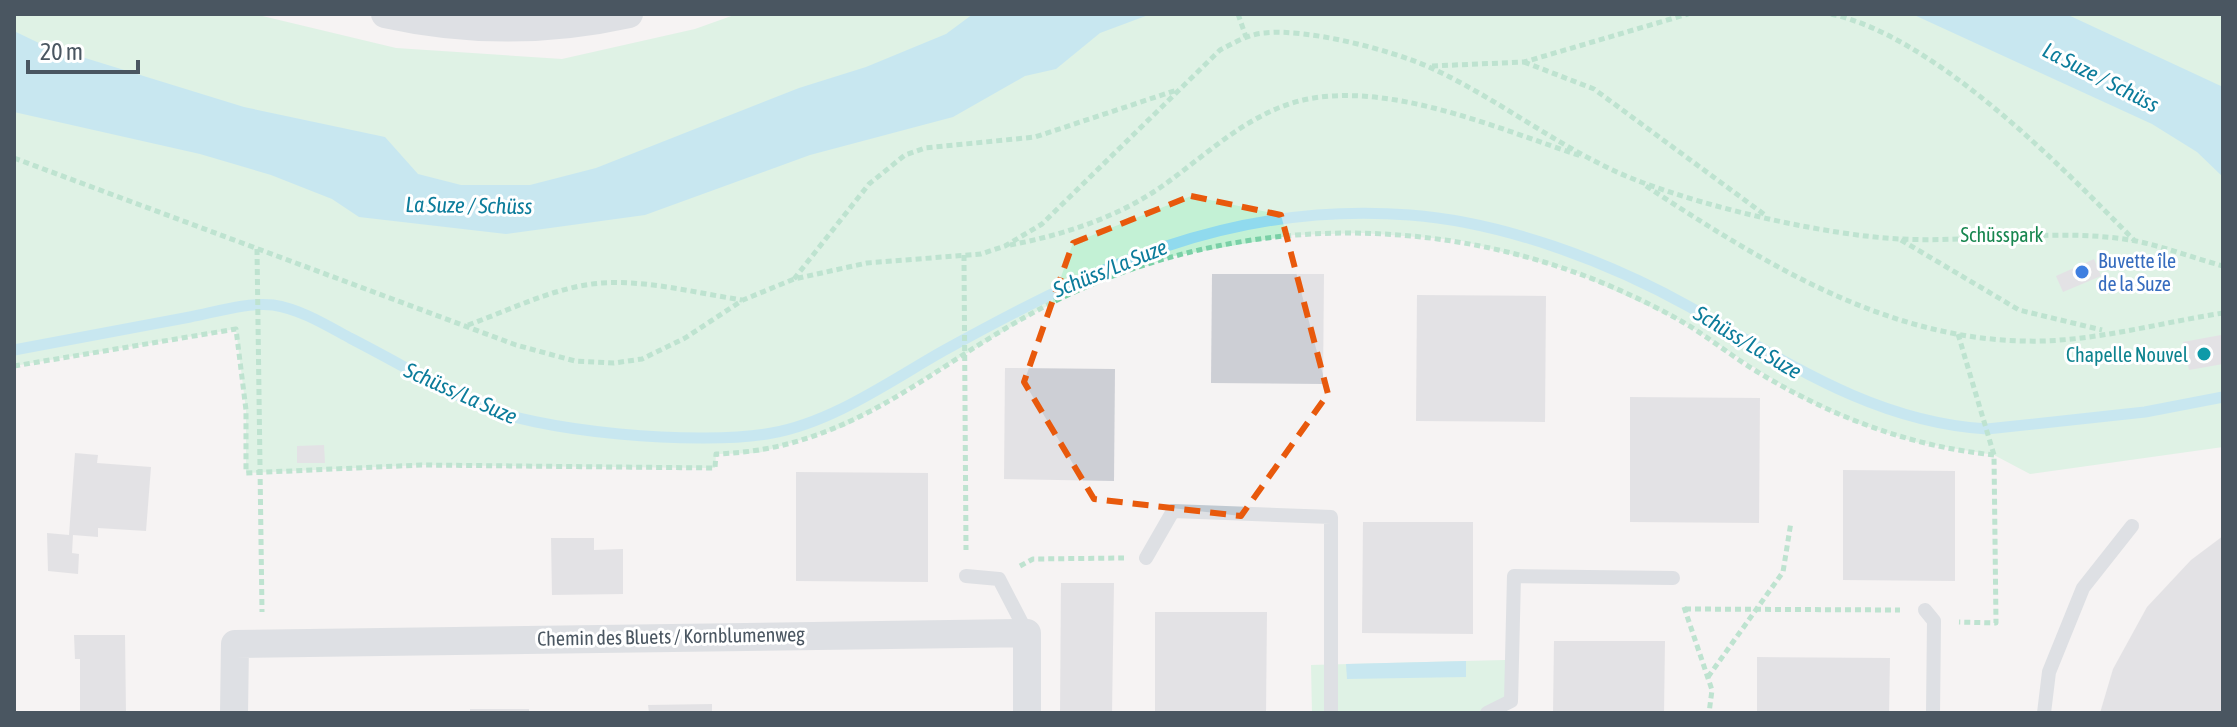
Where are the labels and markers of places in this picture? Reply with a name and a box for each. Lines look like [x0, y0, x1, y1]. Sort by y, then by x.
place label: Buvette île de la Suze [2098, 249, 2176, 295]
marker: Buvette île de la Suze [2073, 263, 2091, 281]
place label: Chapelle Nouvel [2066, 343, 2189, 366]
marker: Chapelle Nouvel [2195, 345, 2213, 363]

